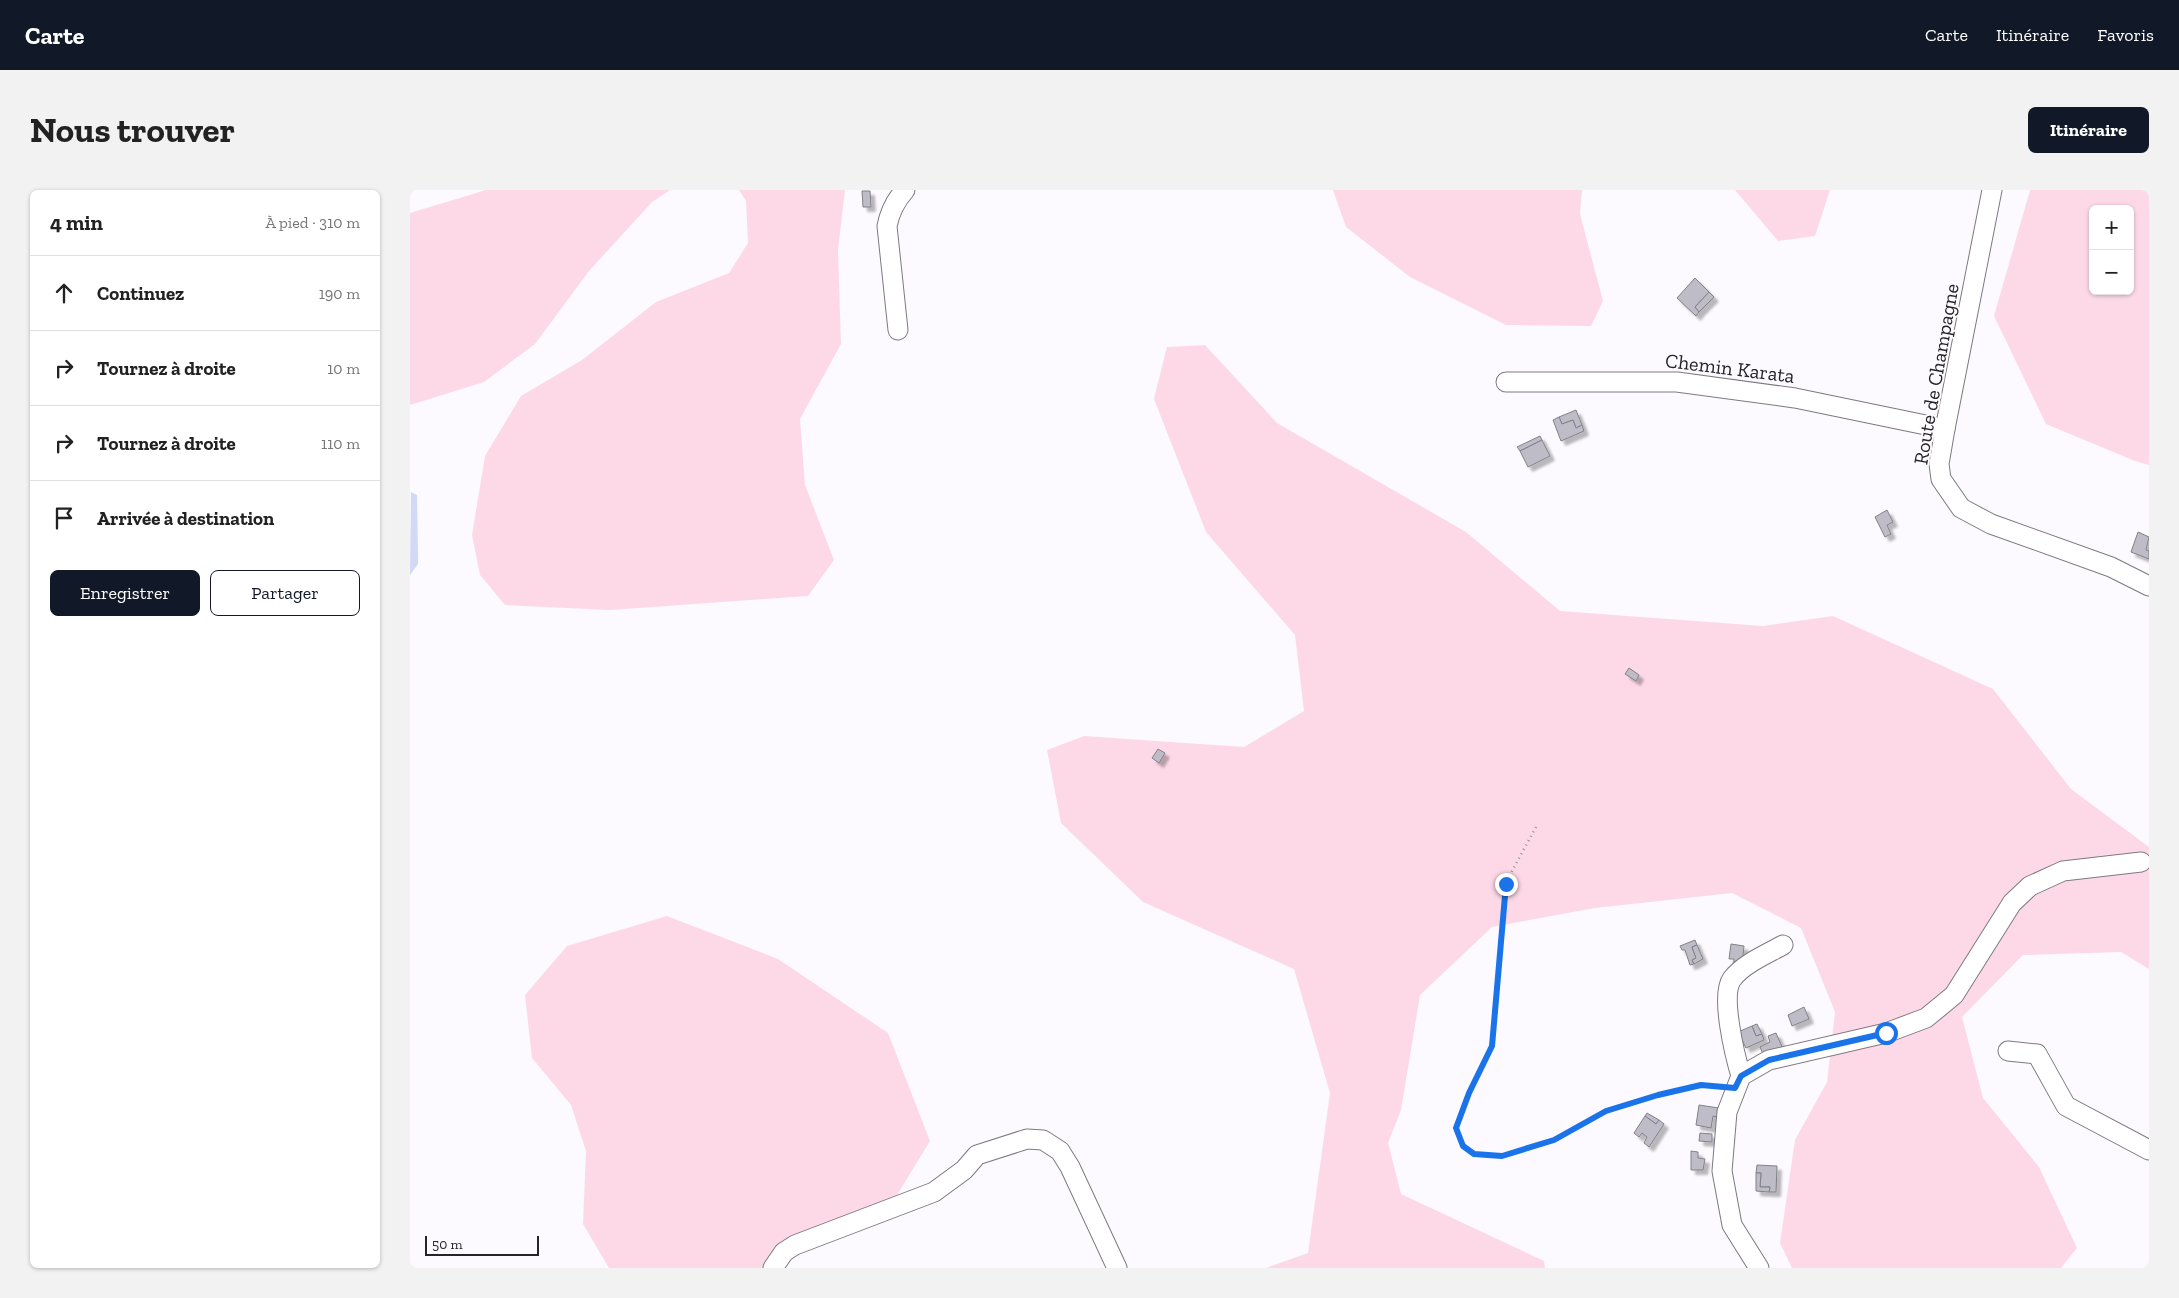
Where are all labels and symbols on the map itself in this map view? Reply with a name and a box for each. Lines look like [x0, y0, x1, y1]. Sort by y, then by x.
street label: Route de Champagne [1908, 282, 1964, 466]
street label: Chemin Karata [1664, 348, 1796, 388]
route end [1495, 873, 1518, 896]
route start [1875, 1022, 1898, 1045]
scale bar [425, 1233, 539, 1256]

